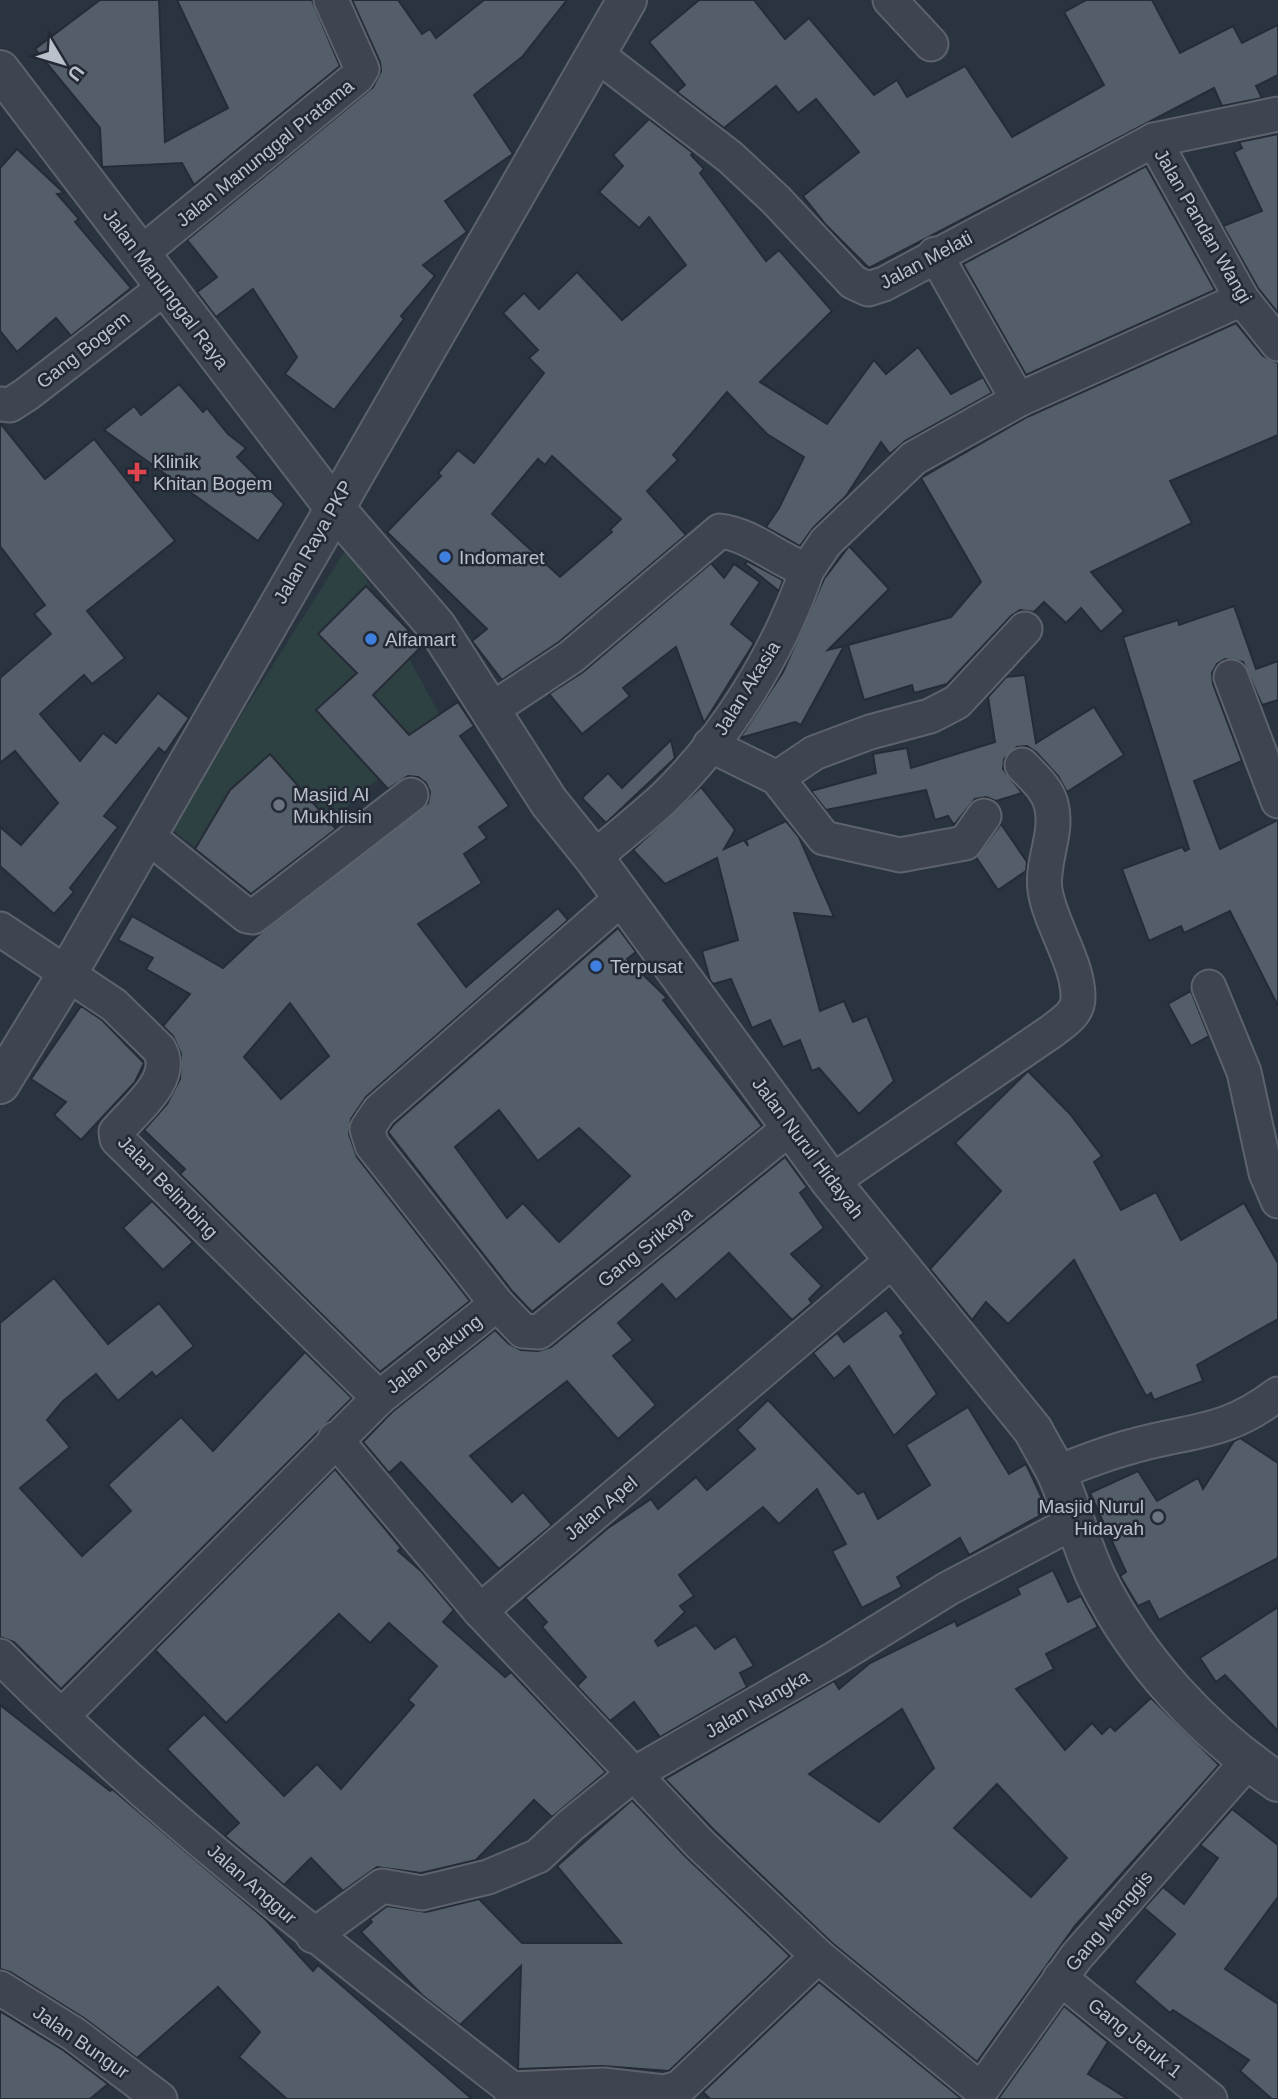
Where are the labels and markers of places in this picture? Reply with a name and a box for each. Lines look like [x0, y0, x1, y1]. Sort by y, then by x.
place label: Klinik Khitan Bogem [153, 451, 272, 494]
marker: Klinik Khitan Bogem [127, 462, 147, 482]
place label: Indomaret [459, 547, 545, 568]
marker: Indomaret [437, 549, 453, 565]
place label: Alfamart [385, 629, 456, 650]
marker: Alfamart [363, 631, 379, 647]
place label: Masjid Al Mukhlisin [293, 784, 372, 827]
marker: Masjid Al Mukhlisin [271, 797, 287, 813]
place label: Terpusat [610, 956, 684, 977]
marker: Terpusat [588, 958, 604, 974]
place label: Masjid Nurul Hidayah [1038, 1496, 1144, 1539]
marker: Masjid Nurul Hidayah [1150, 1509, 1166, 1525]

